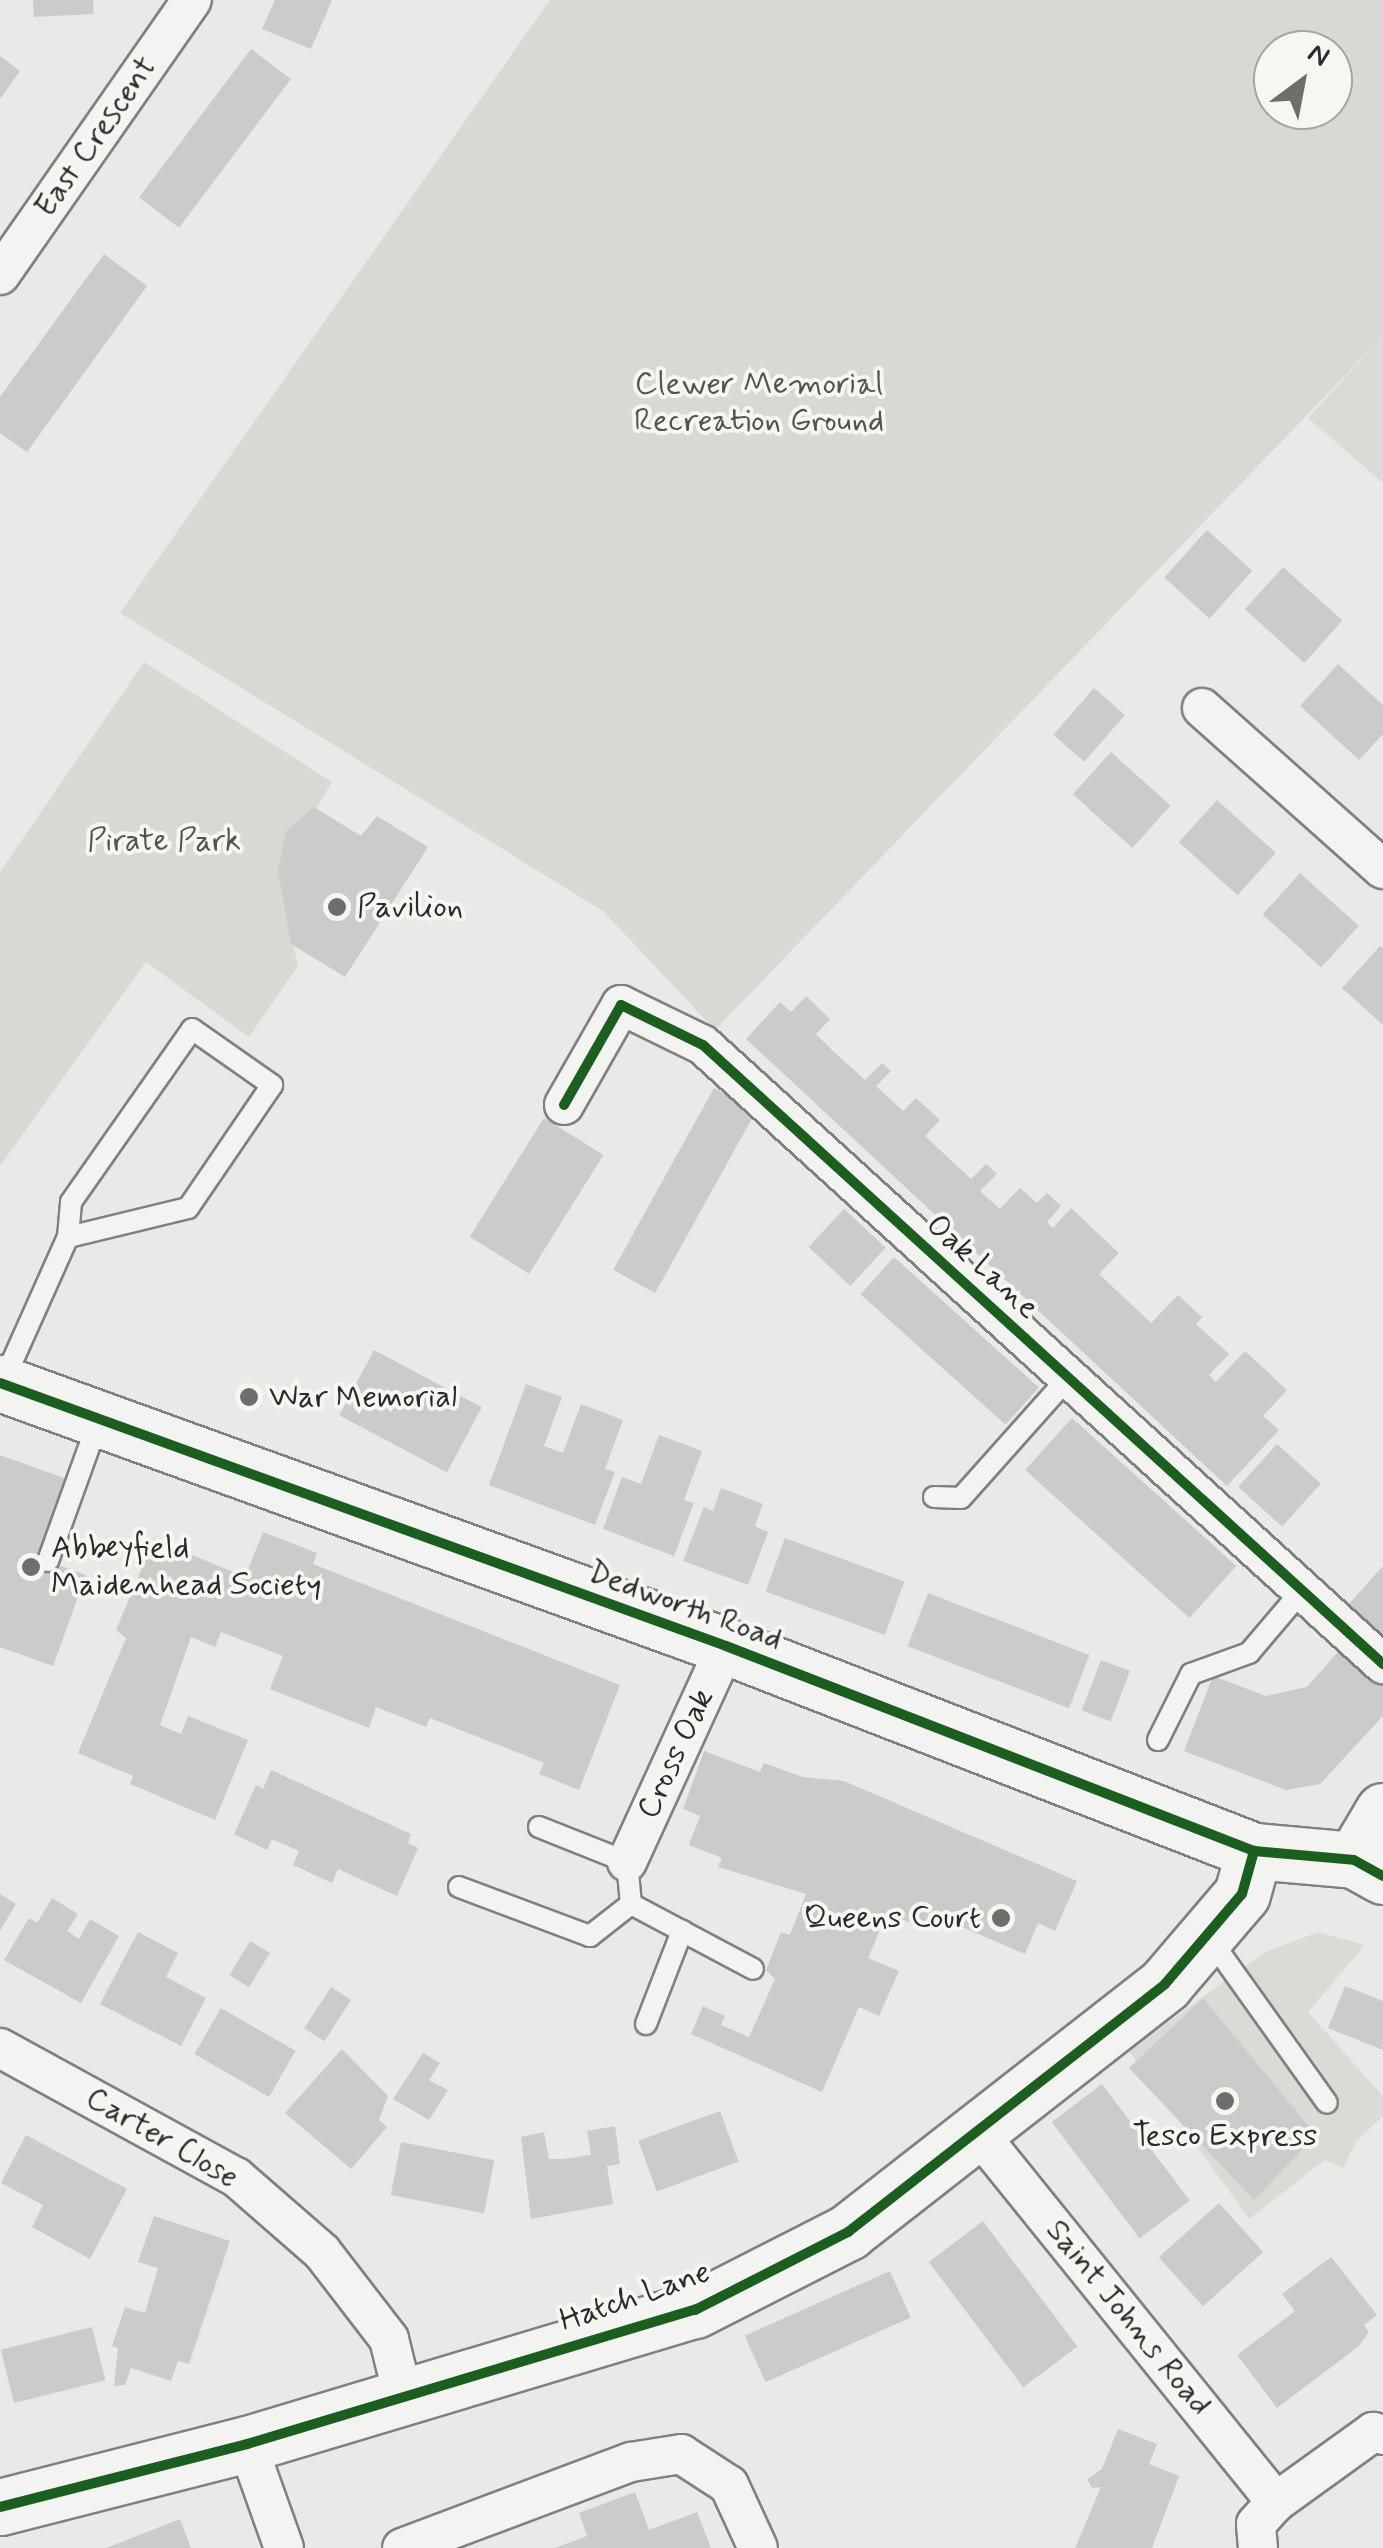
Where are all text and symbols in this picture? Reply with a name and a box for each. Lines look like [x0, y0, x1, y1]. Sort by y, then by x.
north arrow [1253, 30, 1353, 130]
text: N [1300, 35, 1336, 76]
street label: East Crescent [26, 49, 166, 225]
park label: Clewer Memorial Recreation Ground [634, 366, 884, 441]
park label: Pirate Park [87, 822, 241, 860]
place label: Pavilion [357, 888, 463, 926]
marker: Pavilion [326, 896, 348, 918]
street label: Oak Lane [921, 1209, 1043, 1325]
place label: War Memorial [269, 1378, 472, 1416]
marker: War Memorial [238, 1386, 260, 1408]
place label: Abbeyfield Maidenhead Society [51, 1530, 328, 1605]
street label: Dedworth Road [583, 1553, 787, 1659]
marker: Abbeyfield Maidenhead Society [20, 1556, 42, 1578]
street label: Cross Oak [629, 1683, 723, 1825]
place label: Queens Court [797, 1899, 981, 1937]
marker: Queens Court [990, 1907, 1012, 1929]
street label: Carter Close [76, 2078, 248, 2198]
marker: Tesco Express [1214, 2090, 1236, 2112]
place label: Tesco Express [1132, 2117, 1318, 2155]
street label: Saint Johns Road [1037, 2212, 1219, 2424]
street label: Hatch Lane [555, 2253, 715, 2341]

